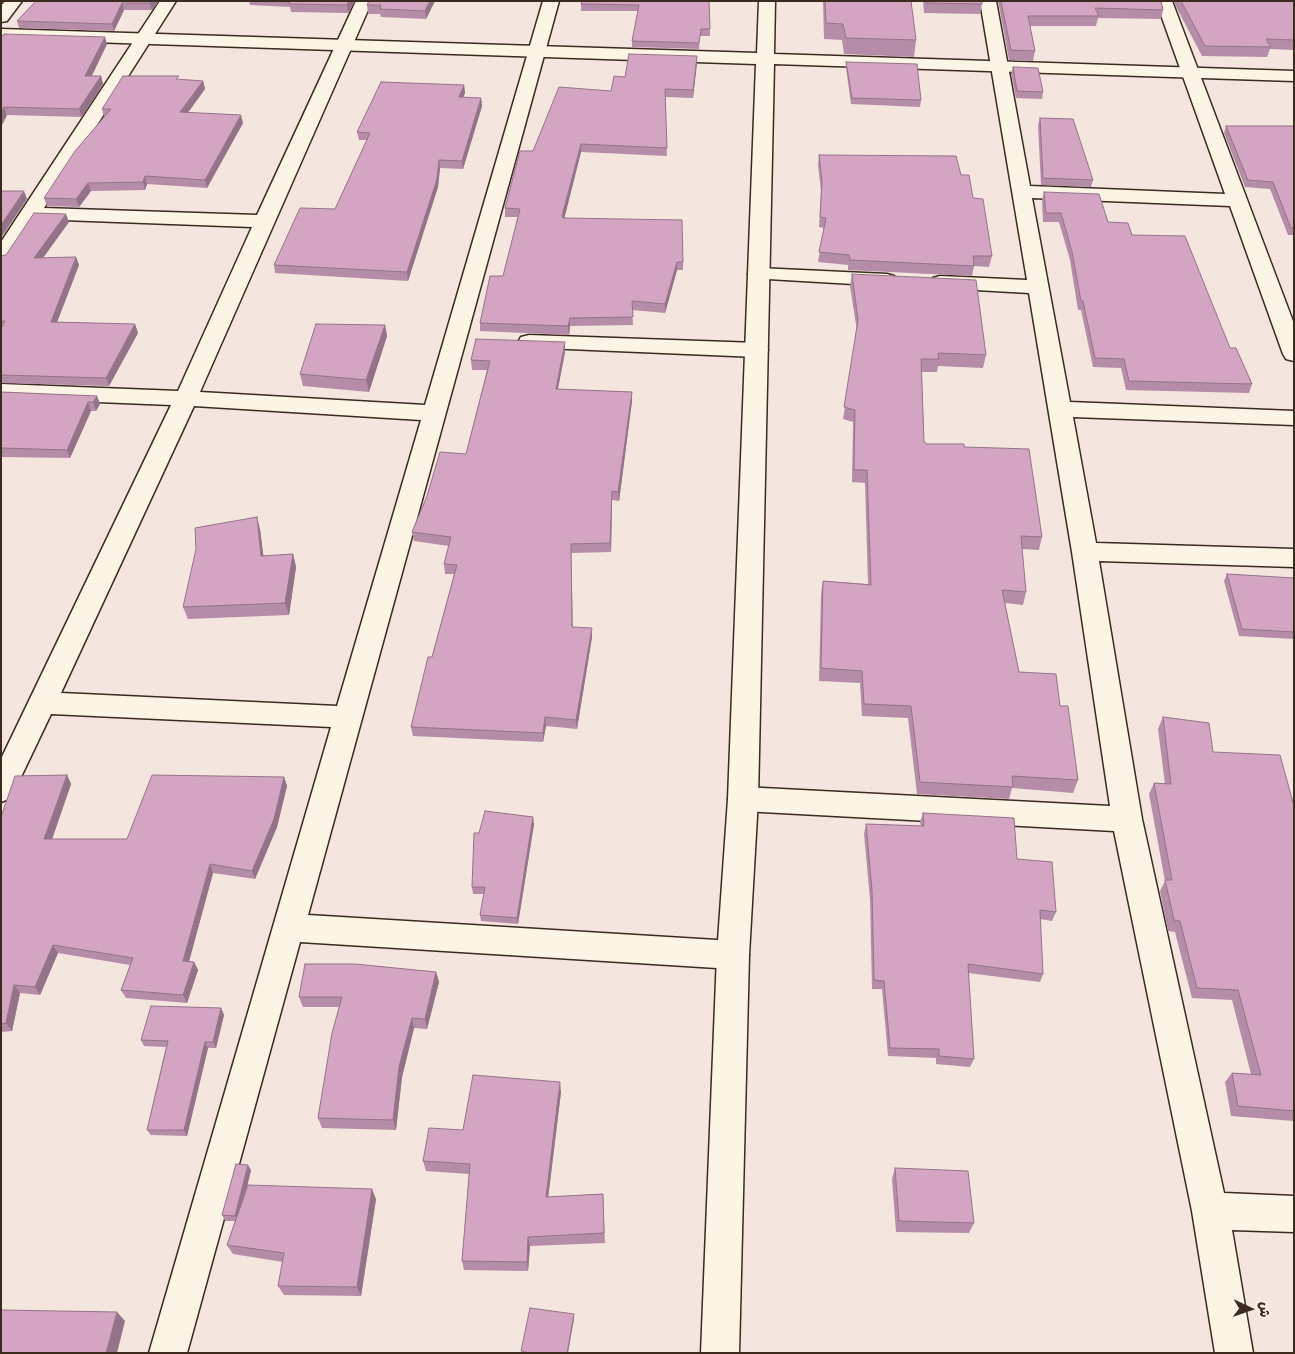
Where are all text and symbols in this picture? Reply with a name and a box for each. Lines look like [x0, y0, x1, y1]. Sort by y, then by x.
north arrow [1225, 1284, 1275, 1334]
text: ش [1256, 1302, 1274, 1318]

